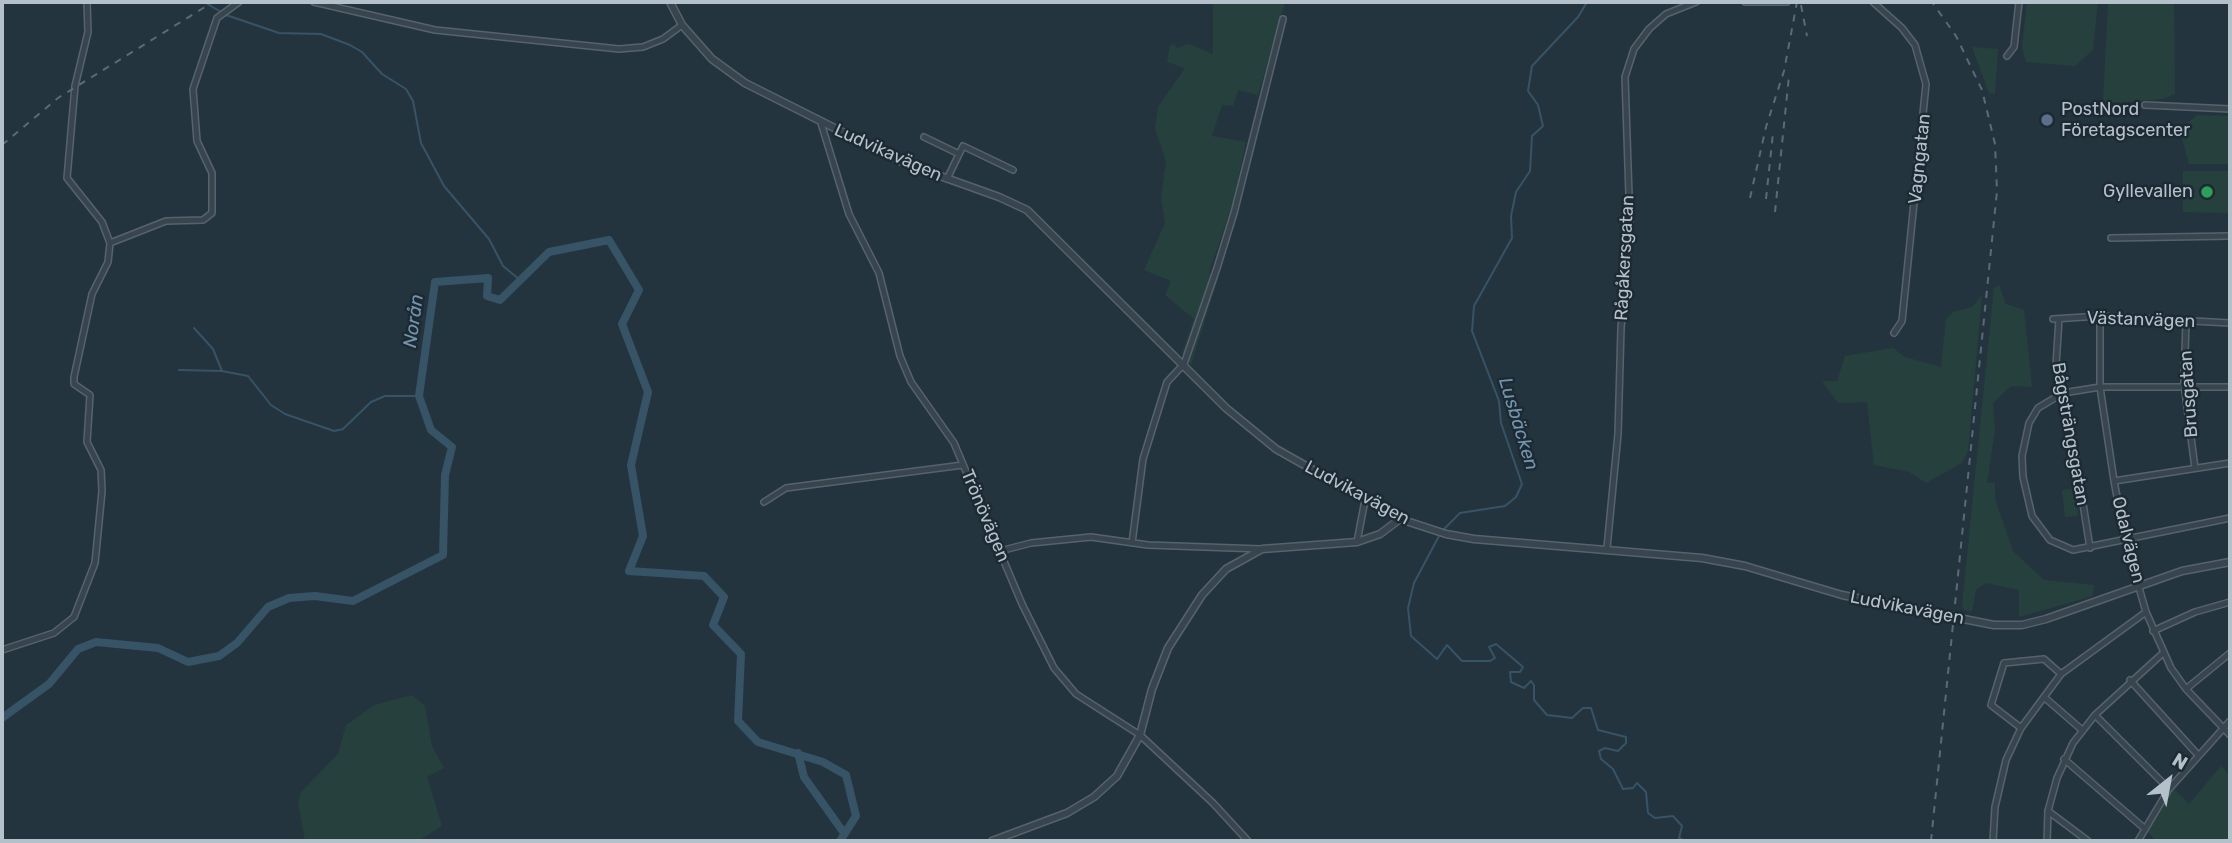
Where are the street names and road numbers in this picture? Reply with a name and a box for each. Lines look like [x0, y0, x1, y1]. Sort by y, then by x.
street label: Vagngatan [1905, 113, 1935, 205]
street label: Ludvikavägen [831, 120, 945, 186]
street label: Rågåkersgatan [1611, 195, 1639, 321]
street label: Västanvägen [2086, 307, 2196, 333]
street label: Brusgatan [2175, 350, 2203, 438]
street label: Bågsträngsgatan [2047, 361, 2093, 507]
street label: Ludvikavägen [1301, 456, 1413, 530]
street label: Trönövägen [956, 467, 1014, 565]
street label: Odalvägen [2107, 494, 2149, 586]
street label: Ludvikavägen [1848, 586, 1966, 630]

